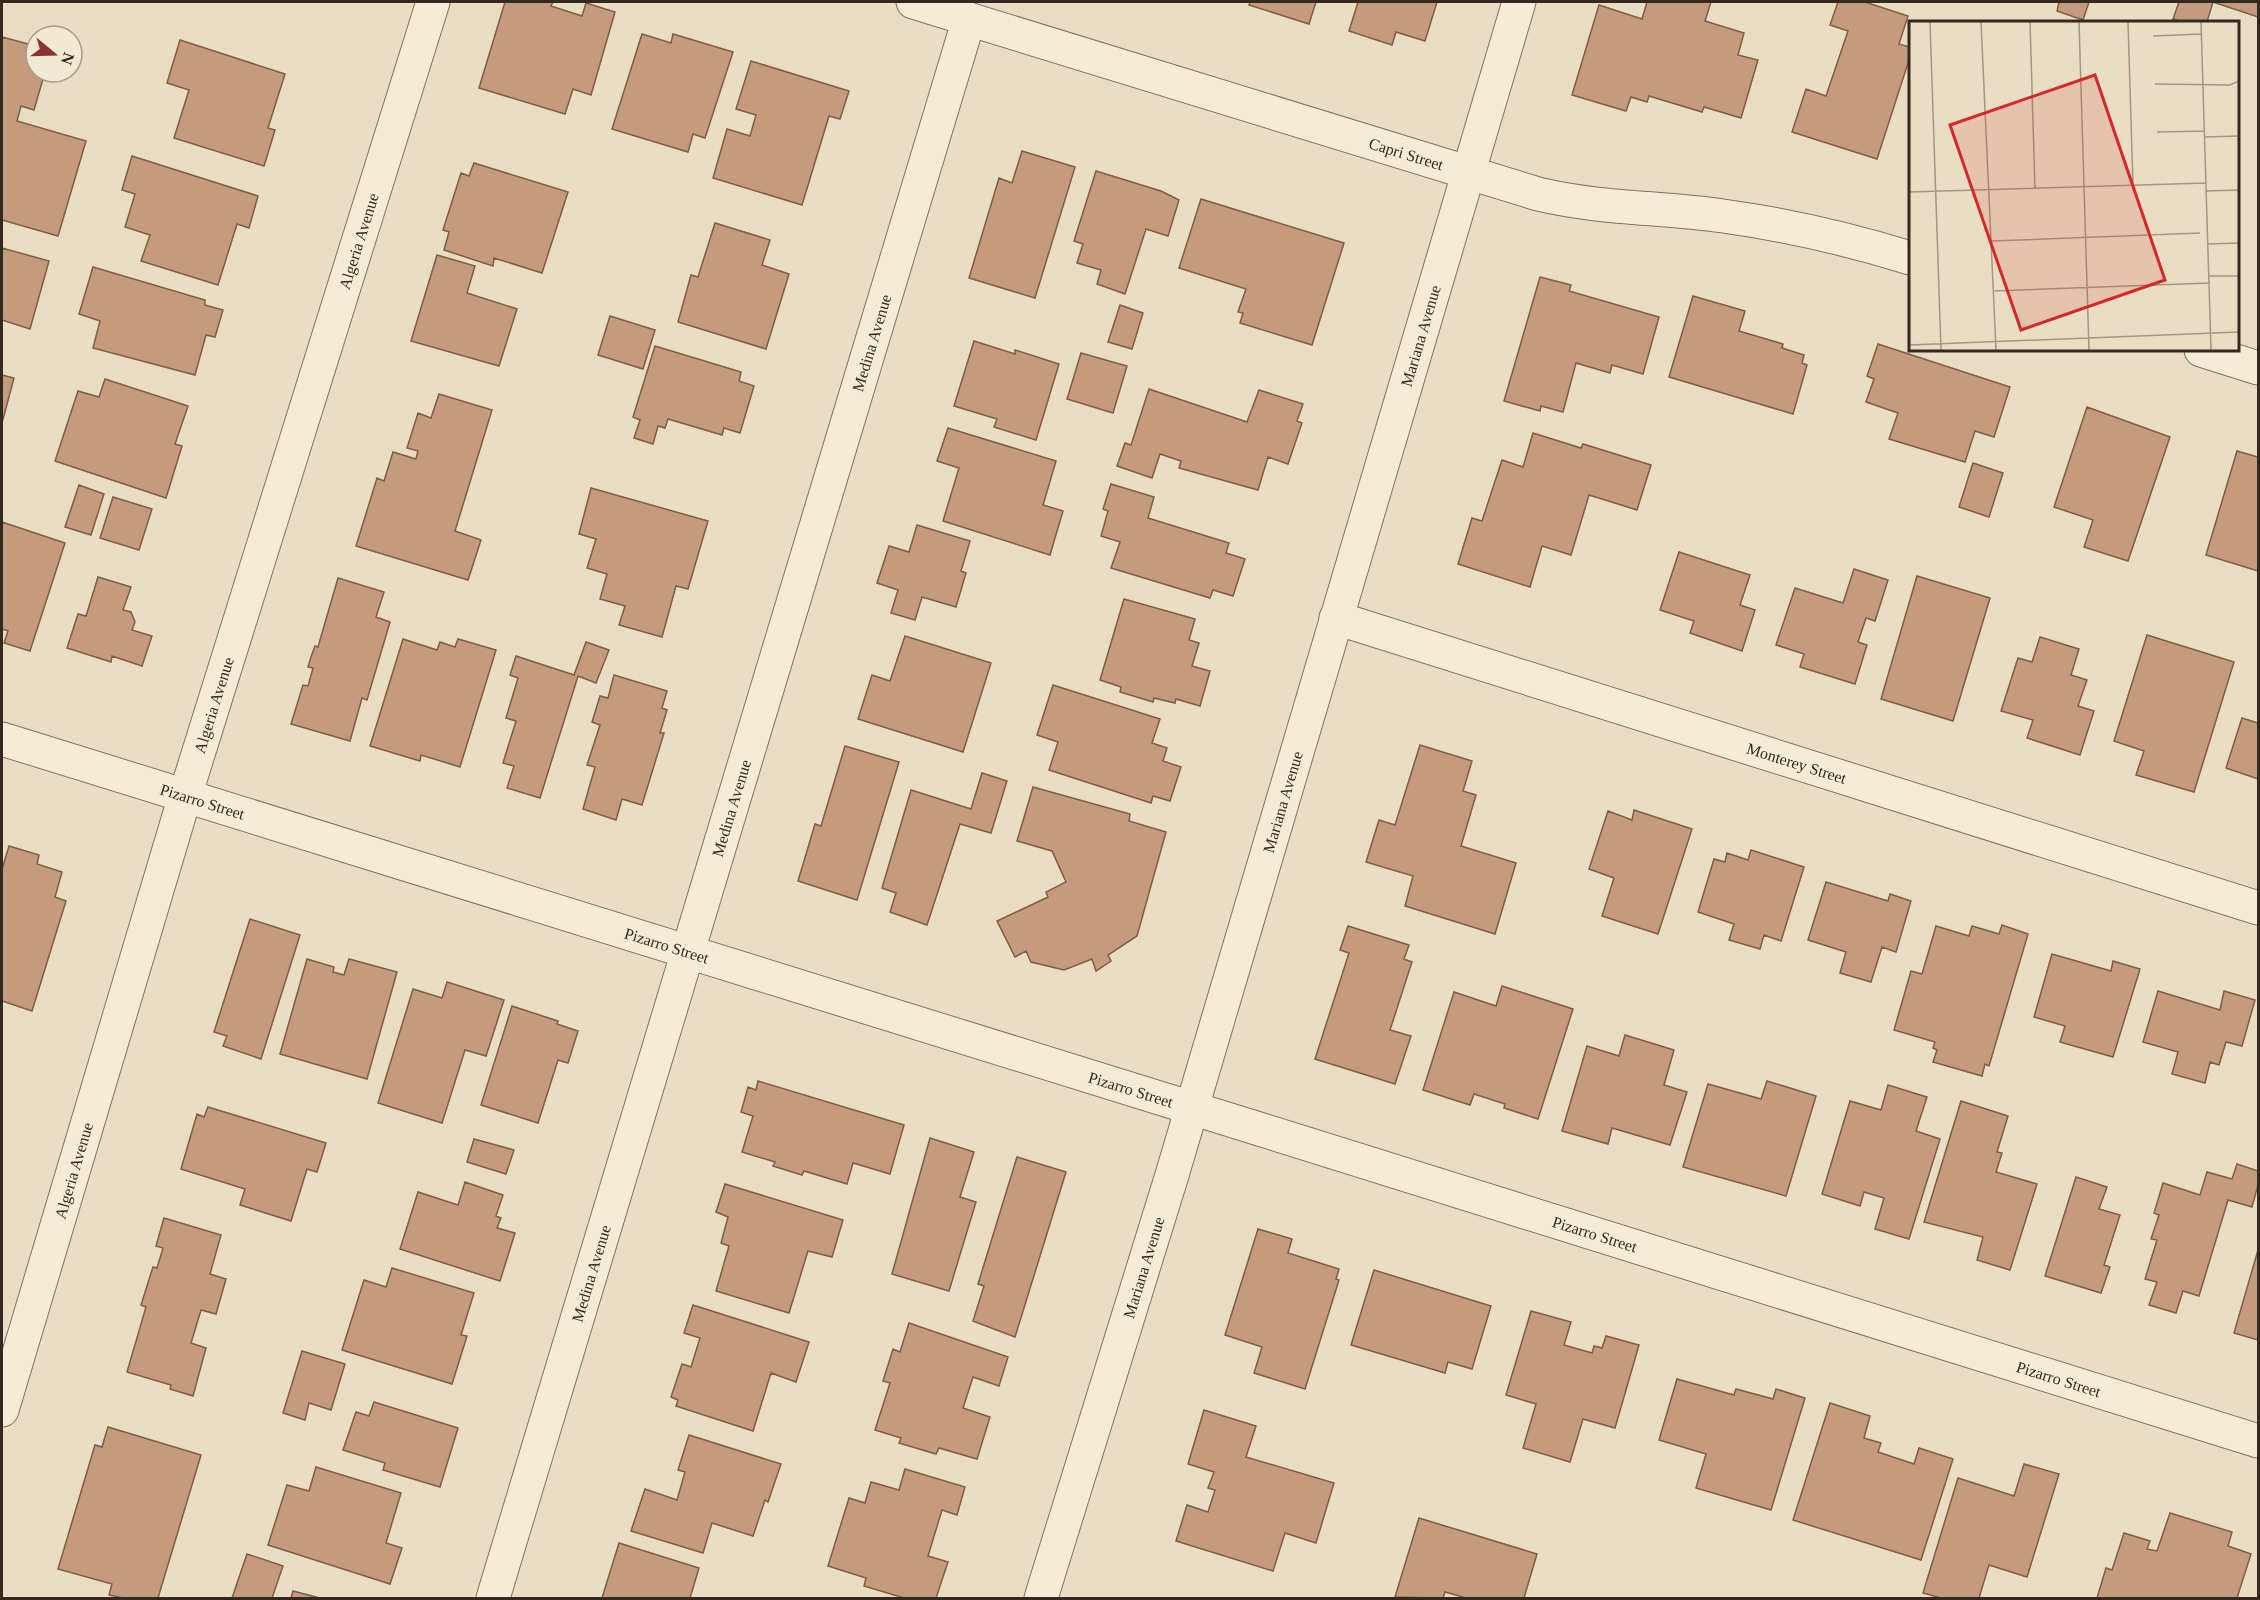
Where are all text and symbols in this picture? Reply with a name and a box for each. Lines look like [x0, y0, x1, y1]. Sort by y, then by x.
inset map [1909, 21, 2239, 351]
north arrow [24, 24, 84, 84]
text: N [58, 50, 78, 67]
street label: Capri Street [1367, 135, 1446, 174]
street label: Algeria Avenue [336, 191, 382, 291]
street label: Mariana Avenue [1398, 283, 1444, 389]
street label: Medina Avenue [849, 292, 895, 394]
street label: Algeria Avenue [191, 655, 237, 755]
street label: Monterey Street [1745, 740, 1849, 787]
street label: Mariana Avenue [1260, 749, 1306, 855]
street label: Medina Avenue [709, 758, 754, 859]
street label: Pizarro Street [158, 781, 247, 823]
street label: Pizarro Street [622, 925, 711, 967]
street label: Pizarro Street [1086, 1069, 1176, 1111]
street label: Algeria Avenue [51, 1120, 96, 1221]
street label: Pizarro Street [1550, 1213, 1640, 1256]
street label: Mariana Avenue [1120, 1215, 1167, 1320]
street label: Medina Avenue [569, 1223, 614, 1324]
street label: Pizarro Street [2014, 1358, 2104, 1401]

